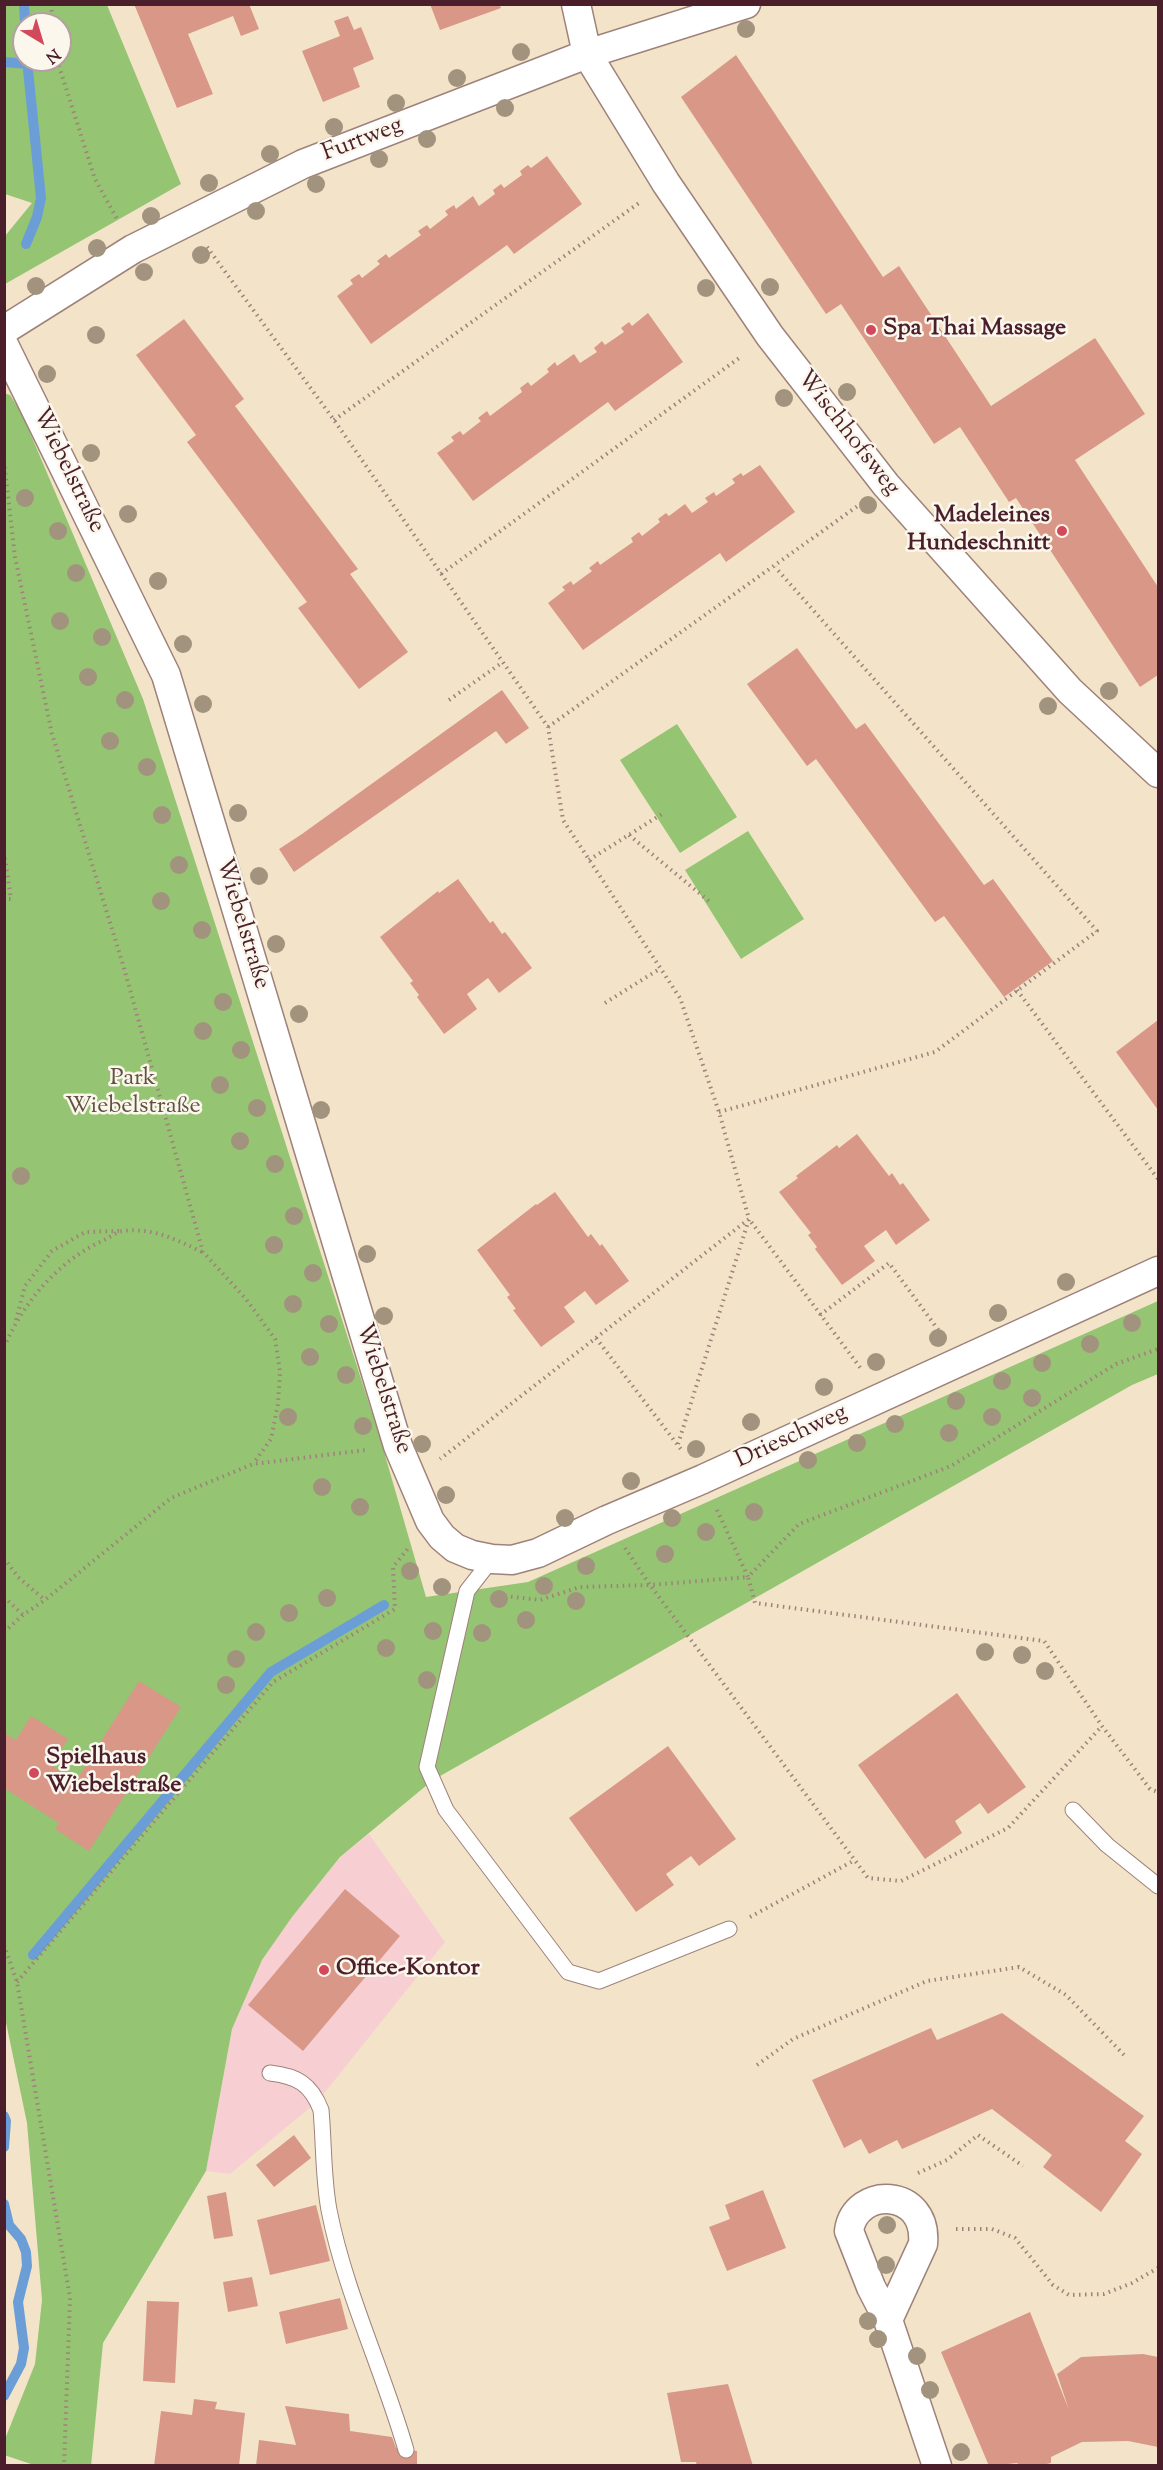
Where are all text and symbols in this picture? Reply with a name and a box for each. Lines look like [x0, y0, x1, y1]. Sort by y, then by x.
north arrow [12, 12, 72, 72]
text: N [40, 42, 64, 68]
street label: Furtweg [319, 112, 407, 170]
place label: Spa Thai Massage [883, 316, 1066, 344]
marker: Spa Thai Massage [864, 323, 878, 337]
street label: Wischhofsweg [789, 366, 905, 502]
street label: Wiebelstraße [24, 404, 110, 538]
place label: Madeleines Hundeschnitt [907, 503, 1050, 559]
marker: Madeleines Hundeschnitt [1055, 524, 1069, 538]
street label: Wiebelstraße [207, 855, 275, 993]
park label: Park Wiebelstraße [65, 1066, 201, 1122]
street label: Wiebelstraße [347, 1320, 417, 1458]
street label: Drieschweg [732, 1400, 852, 1476]
place label: Spielhaus Wiebelstraße [46, 1745, 181, 1801]
marker: Spielhaus Wiebelstraße [27, 1766, 41, 1780]
place label: Office-Kontor [336, 1956, 480, 1984]
marker: Office-Kontor [317, 1963, 331, 1977]

